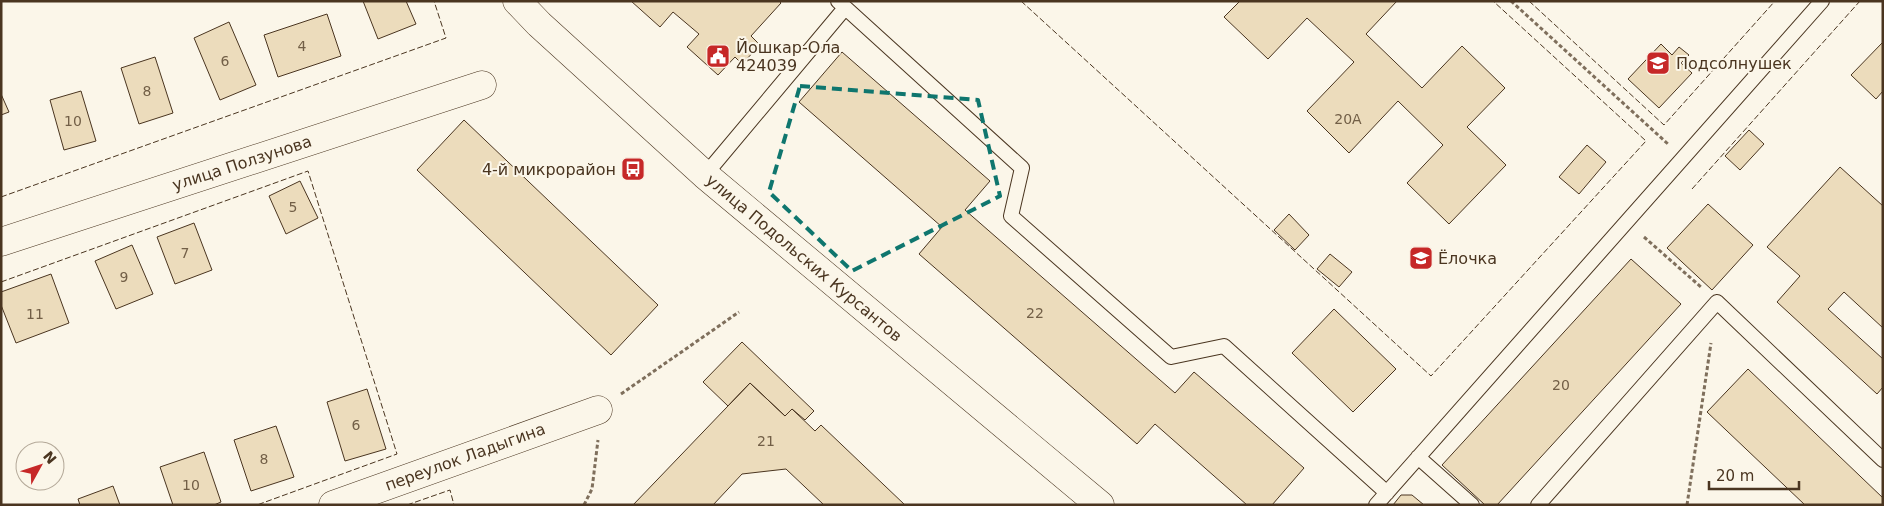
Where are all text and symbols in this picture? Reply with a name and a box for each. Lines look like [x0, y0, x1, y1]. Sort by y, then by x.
house number: 4 [298, 38, 307, 54]
place label: Йошкар-Ола 424039 [736, 38, 840, 75]
public building icon: Йошкар-Ола 424039 [705, 43, 731, 69]
school or university icon: Подсолнушек [1645, 50, 1671, 76]
house number: 6 [221, 53, 230, 69]
place label: Подсолнушек [1676, 54, 1792, 73]
house number: 8 [143, 83, 151, 99]
house number: 20А [1334, 111, 1362, 127]
house number: 10 [64, 113, 82, 129]
street label: улица Ползунова [170, 132, 314, 194]
bus stop icon: 4-й микрорайон [620, 156, 646, 182]
place label: 4-й микрорайон [482, 160, 616, 179]
street label: улица Подольских Курсантов [702, 170, 906, 346]
house number: 5 [289, 199, 297, 215]
house number: 7 [181, 245, 189, 261]
school or university icon: Ёлочка [1408, 245, 1434, 271]
place label: Ёлочка [1438, 249, 1497, 268]
house number: 9 [120, 269, 128, 285]
house number: 22 [1026, 305, 1044, 321]
house number: 11 [26, 306, 44, 322]
house number: 20 [1552, 377, 1570, 393]
house number: 6 [352, 417, 361, 433]
street label: переулок Ладыгина [382, 419, 548, 495]
house number: 21 [757, 433, 775, 449]
north arrow [15, 441, 65, 491]
text: N [40, 448, 60, 467]
house number: 8 [260, 451, 268, 467]
scale bar [1709, 458, 1799, 490]
text: 20 m [1716, 467, 1754, 485]
house number: 10 [182, 477, 200, 493]

